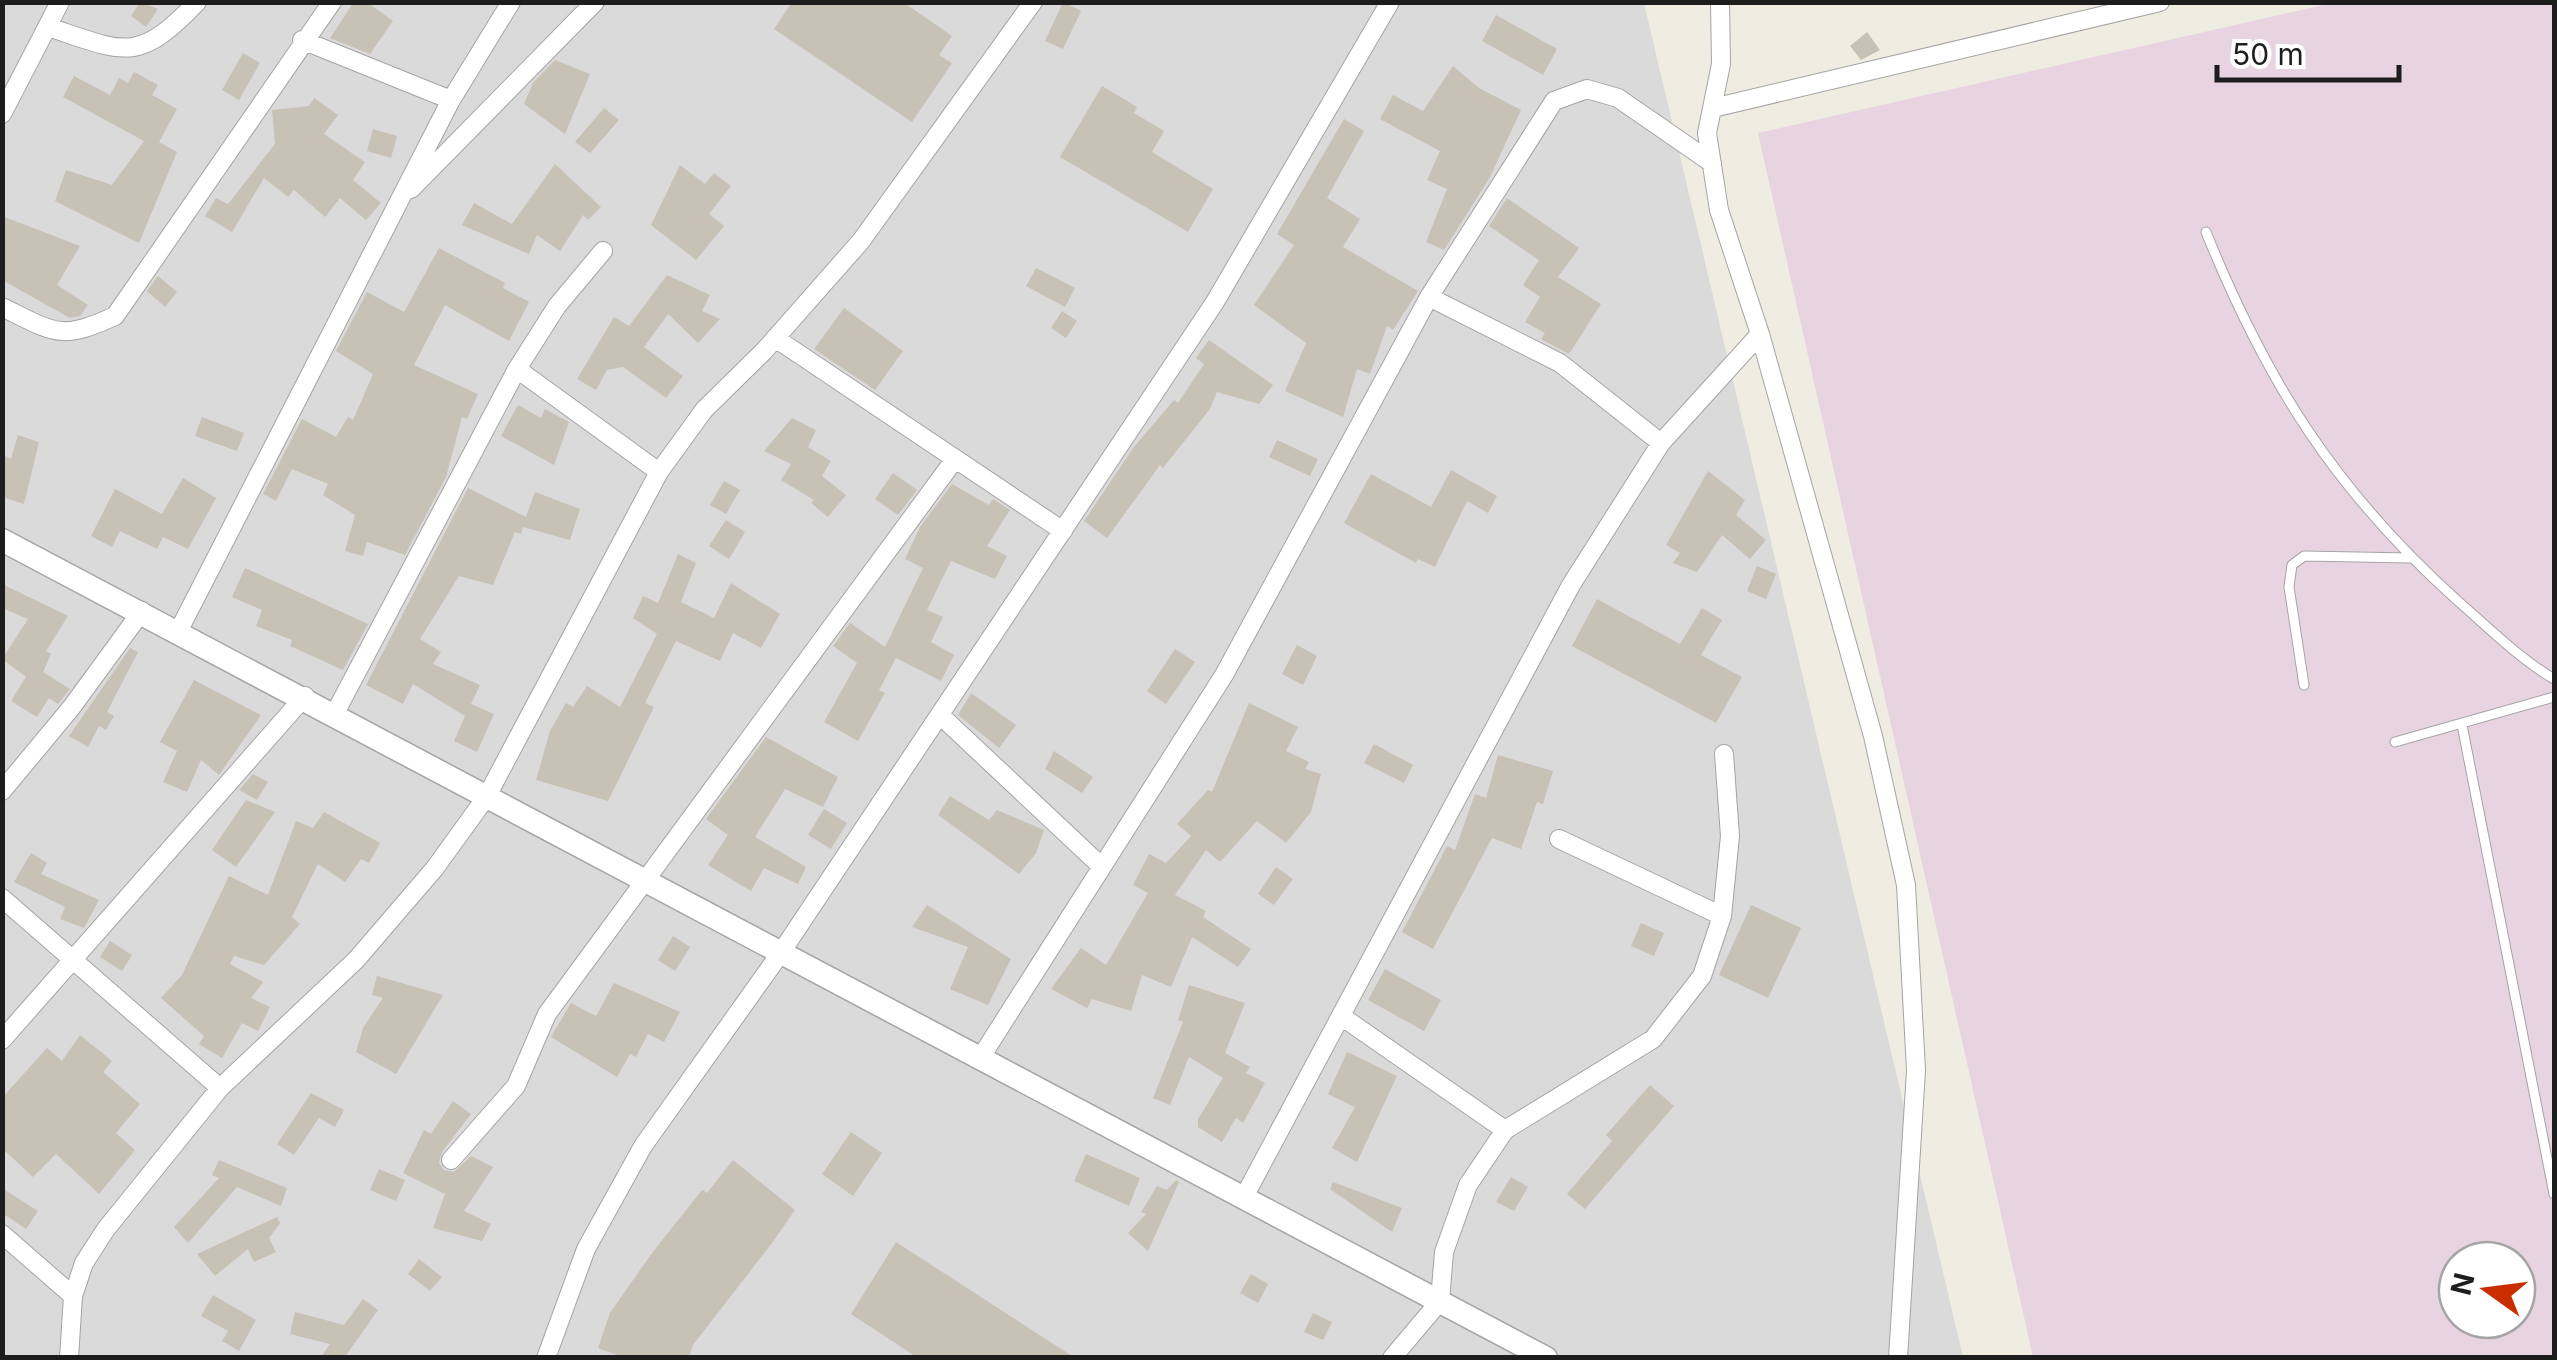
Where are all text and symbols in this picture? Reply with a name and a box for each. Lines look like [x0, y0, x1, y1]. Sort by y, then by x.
scale bar [2217, 20, 2400, 82]
text: 50 m [2232, 36, 2304, 72]
north arrow [2437, 1240, 2537, 1340]
text: N [2444, 1269, 2482, 1298]

